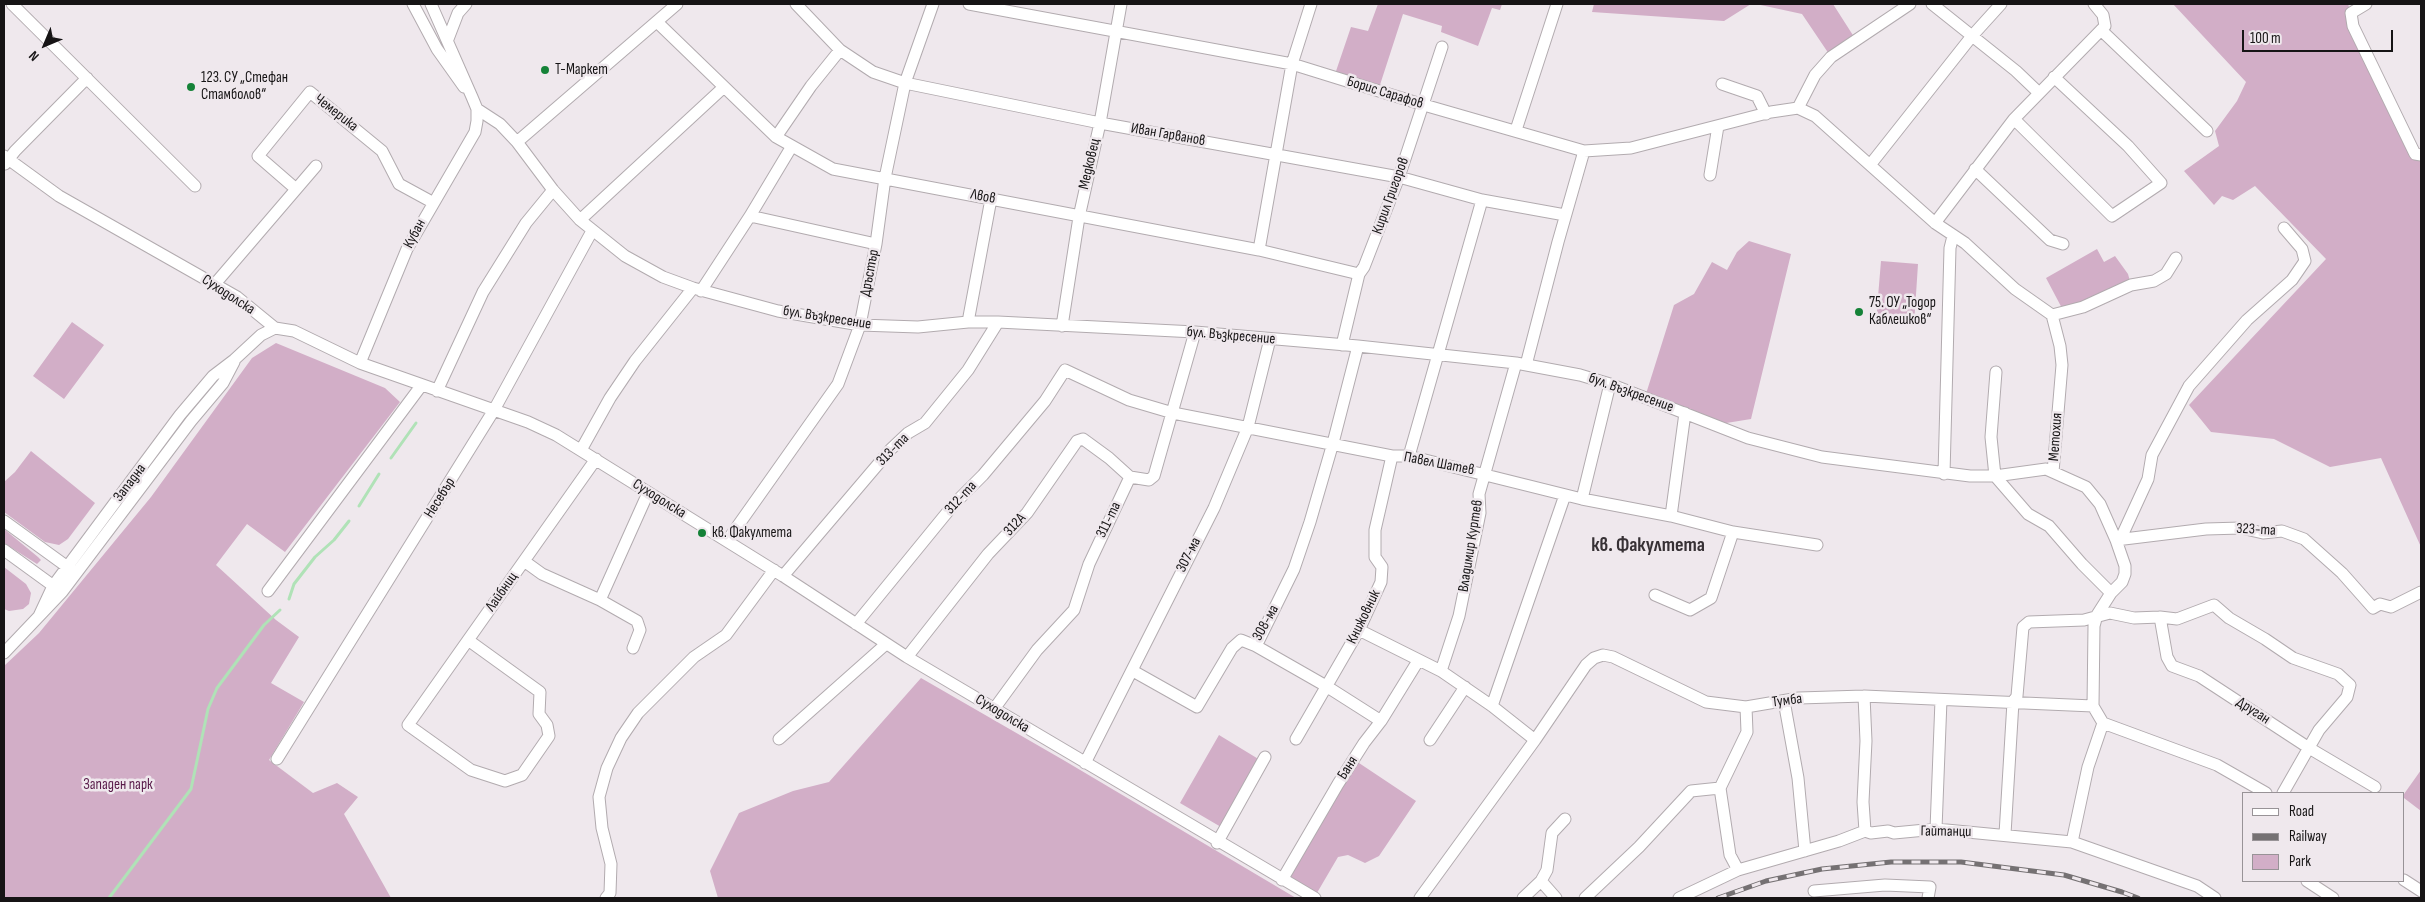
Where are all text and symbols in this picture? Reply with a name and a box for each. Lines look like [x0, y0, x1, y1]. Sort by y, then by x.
north arrow [20, 20, 70, 70]
scale bar [2245, 20, 2396, 52]
text: 100 m [2250, 29, 2281, 48]
text: N [25, 47, 43, 65]
place label: Т-Маркет [555, 61, 608, 79]
marker: Т-Маркет [539, 64, 551, 76]
place label: 123. СУ „Стефан Стамболов“ [201, 69, 288, 104]
street label: Борис Сарафов [1345, 73, 1425, 113]
marker: 123. СУ „Стефан Стамболов“ [185, 81, 197, 93]
street label: Чемерика [311, 90, 361, 136]
street label: Иван Гарванов [1129, 120, 1207, 150]
street label: Медковец [1075, 137, 1105, 191]
street label: Кирил Григоров [1369, 155, 1413, 237]
street label: Лвов [969, 186, 997, 208]
street label: Кубан [400, 216, 430, 252]
street label: Дръстър [857, 248, 883, 298]
street label: Суходолска [198, 271, 258, 319]
place label: 75. ОУ „Тодор Каблешков“ [1869, 294, 1936, 329]
street label: бул. Възкресение [782, 302, 872, 334]
marker: 75. ОУ „Тодор Каблешков“ [1853, 306, 1865, 318]
street label: бул. Възкресение [1186, 323, 1276, 349]
street label: бул. Възкресение [1586, 369, 1676, 417]
street label: Метохия [2045, 412, 2067, 462]
street label: 313-та [873, 430, 913, 470]
street label: Павел Шатев [1402, 448, 1476, 480]
street label: Западна [110, 460, 150, 506]
street label: Несебър [421, 474, 459, 522]
street label: Суходолска [629, 476, 689, 522]
street label: 312-та [941, 478, 981, 518]
street label: 311-та [1093, 499, 1125, 541]
street label: Владимир Куртев [1455, 499, 1487, 593]
street label: 312А [1000, 510, 1030, 540]
street label: 323-та [2236, 520, 2276, 540]
place label: кв. Факултета [712, 524, 792, 542]
marker: кв. Факултета [696, 527, 708, 539]
district label: кв. Факултета [1591, 534, 1705, 558]
street label: 307-ма [1173, 535, 1205, 575]
street label: Лайбниц [482, 569, 522, 615]
street label: Книжовник [1343, 587, 1385, 647]
street label: 308-ма [1249, 602, 1283, 644]
street label: Тумба [1771, 690, 1803, 712]
street label: Суходолска [972, 691, 1032, 737]
street label: Друган [2233, 693, 2273, 729]
street label: Баня [1334, 753, 1362, 783]
park label: Западен парк [83, 776, 153, 794]
legend [2242, 792, 2405, 882]
text: Road [2289, 802, 2314, 821]
street label: Гайтанци [1920, 823, 1972, 841]
text: Railway [2289, 827, 2327, 846]
text: Park [2289, 852, 2311, 871]

